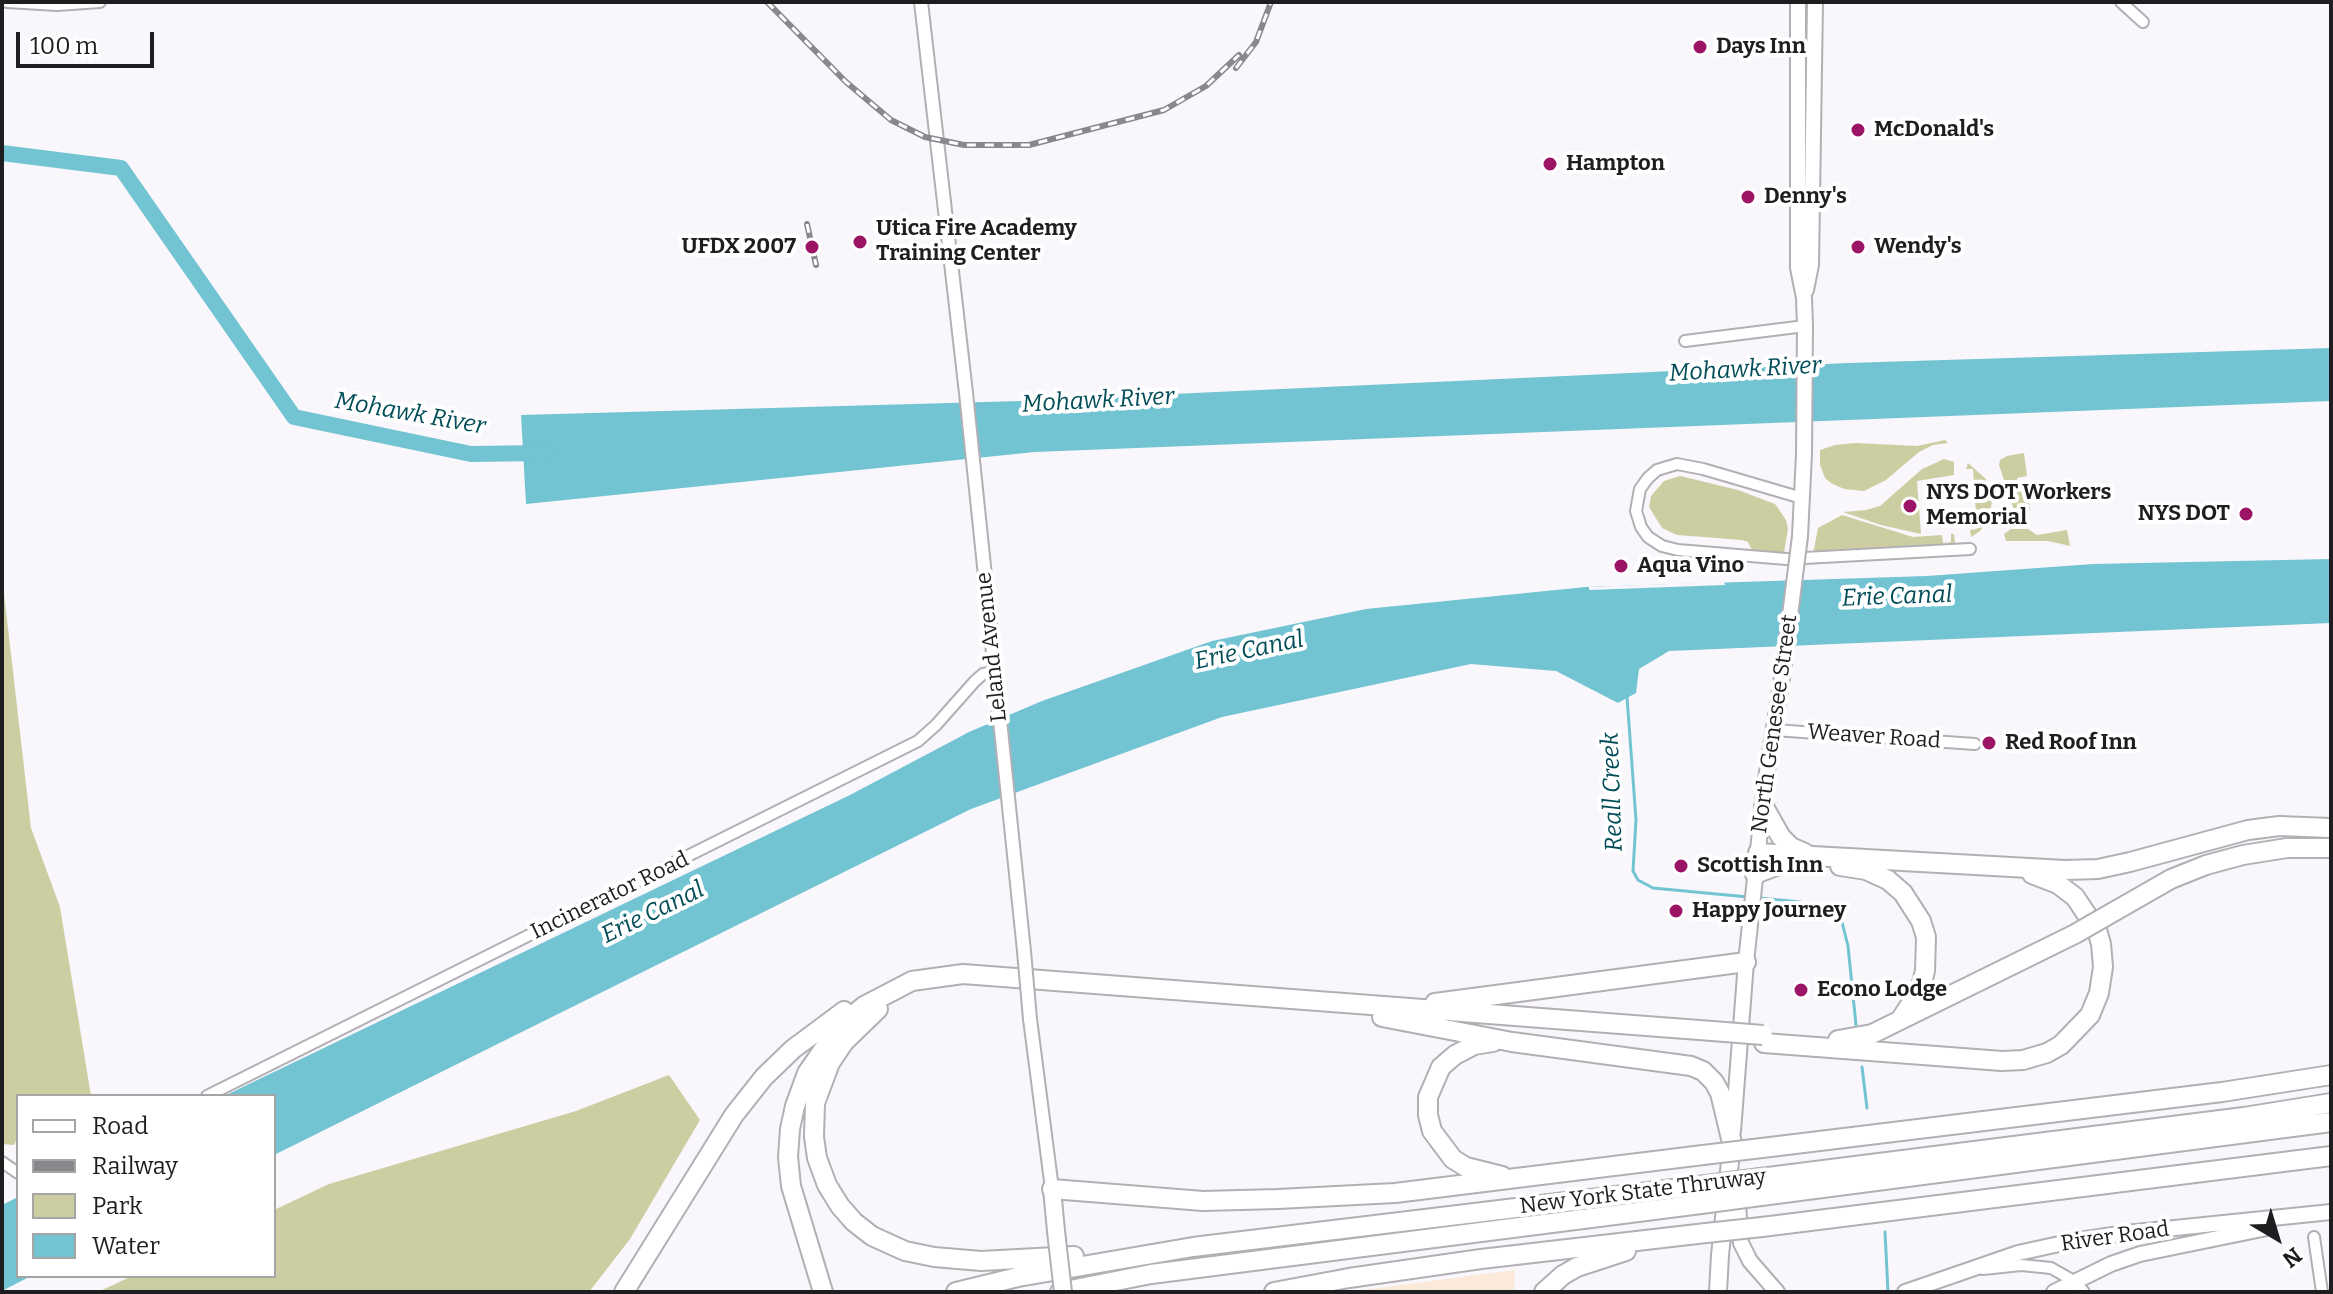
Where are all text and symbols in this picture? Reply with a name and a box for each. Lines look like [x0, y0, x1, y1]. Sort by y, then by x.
scale bar [20, 16, 158, 66]
text: 100 m [30, 32, 98, 60]
place label: Days Inn [1716, 34, 1806, 60]
marker: Days Inn [1691, 38, 1709, 56]
place label: McDonald's [1874, 117, 1994, 143]
marker: McDonald's [1849, 121, 1867, 139]
place label: Hampton [1566, 151, 1665, 177]
marker: Hampton [1541, 155, 1559, 173]
place label: Denny's [1764, 184, 1847, 210]
marker: Denny's [1739, 188, 1757, 206]
place label: Utica Fire Academy Training Center [876, 216, 1077, 268]
marker: Utica Fire Academy Training Center [851, 233, 869, 251]
place label: UFDX 2007 [681, 234, 796, 260]
place label: Wendy's [1874, 234, 1962, 260]
marker: UFDX 2007 [803, 238, 821, 256]
marker: Wendy's [1849, 238, 1867, 256]
water label: Mohawk River [1668, 352, 1822, 388]
water label: Mohawk River [1021, 383, 1175, 419]
water label: Mohawk River [333, 387, 487, 441]
place label: NYS DOT Workers Memorial [1926, 480, 2111, 532]
marker: NYS DOT Workers Memorial [1901, 497, 1919, 515]
place label: NYS DOT [2138, 501, 2230, 527]
marker: NYS DOT [2237, 505, 2255, 523]
place label: Aqua Vino [1637, 553, 1744, 579]
marker: Aqua Vino [1612, 557, 1630, 575]
street label: Leland Avenue [971, 571, 1013, 723]
water label: Erie Canal [1841, 581, 1953, 613]
street label: North Genesee Street [1747, 613, 1803, 835]
water label: Erie Canal [1192, 625, 1306, 677]
street label: Weaver Road [1806, 719, 1942, 755]
place label: Red Roof Inn [2005, 730, 2137, 756]
water label: Reall Creek [1597, 732, 1629, 852]
marker: Red Roof Inn [1980, 734, 1998, 752]
street label: Incinerator Road [527, 846, 693, 946]
place label: Scottish Inn [1697, 853, 1823, 879]
marker: Scottish Inn [1672, 857, 1690, 875]
water label: Erie Canal [597, 876, 709, 950]
place label: Happy Journey [1692, 898, 1846, 924]
marker: Happy Journey [1667, 902, 1685, 920]
place label: Econo Lodge [1817, 977, 1947, 1003]
marker: Econo Lodge [1792, 981, 1810, 999]
legend [16, 1094, 276, 1278]
text: Road [92, 1112, 148, 1140]
text: Railway [92, 1152, 178, 1180]
street label: New York State Thruway [1518, 1164, 1768, 1220]
text: Park [92, 1192, 143, 1220]
north arrow [2237, 1198, 2317, 1278]
street label: River Road [2059, 1216, 2171, 1258]
text: Water [92, 1232, 160, 1260]
text: N [2277, 1241, 2307, 1273]

